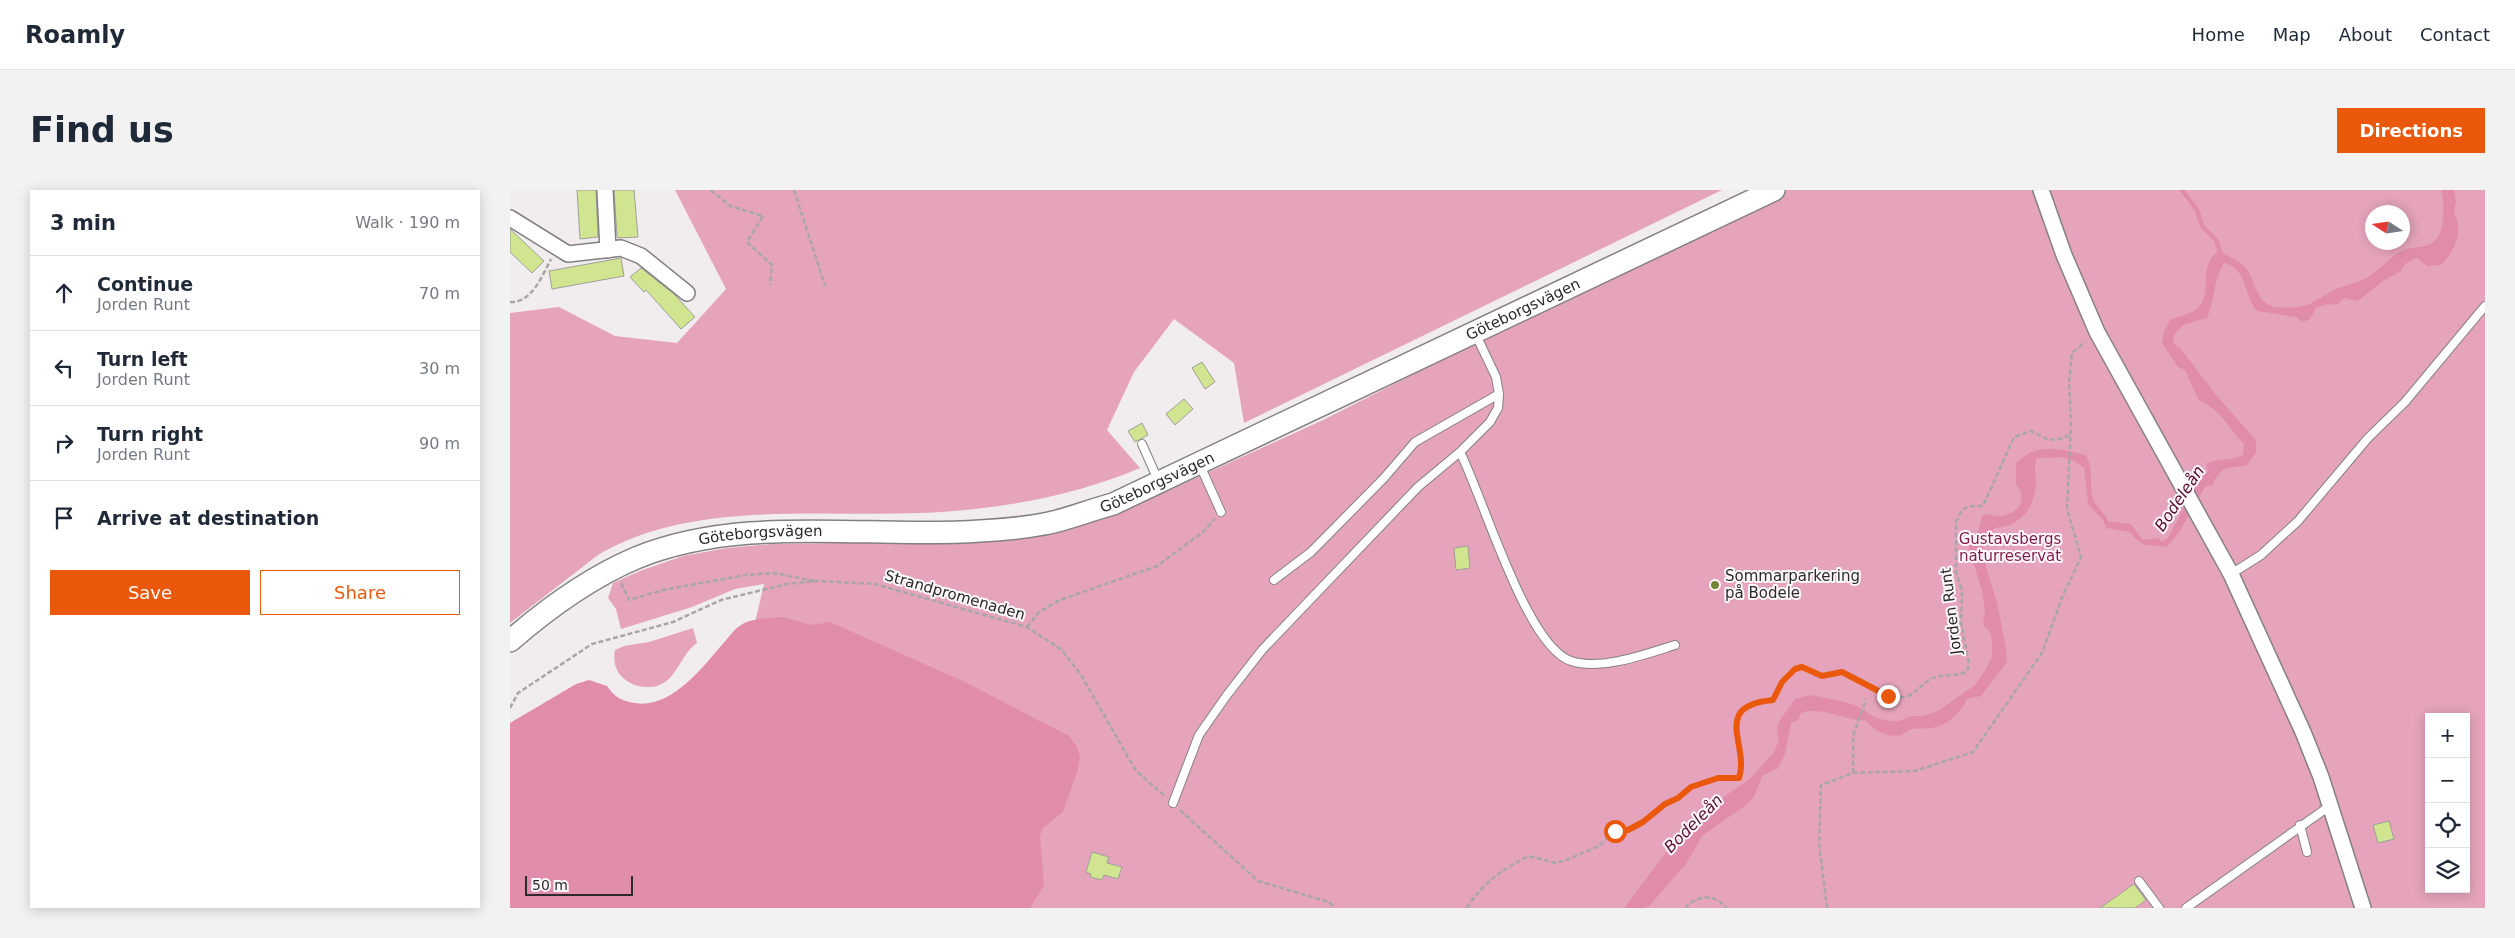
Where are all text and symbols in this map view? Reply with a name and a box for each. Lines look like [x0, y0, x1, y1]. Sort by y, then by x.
text: Roamly [25, 21, 125, 49]
text: Home [2192, 24, 2245, 45]
text: Map [2273, 24, 2311, 45]
text: About [2339, 24, 2392, 45]
text: Contact [2420, 24, 2490, 45]
button: Directions [2337, 108, 2485, 153]
text: Find us [30, 110, 174, 150]
north arrow [2365, 205, 2410, 250]
text: 3 min [50, 211, 116, 235]
text: Walk · 190 m [355, 213, 460, 232]
text: Continue [97, 273, 193, 295]
street label: Göteborgsvägen [1463, 274, 1583, 344]
icon: ahead [50, 279, 78, 307]
text: 70 m [419, 284, 460, 303]
text: Jorden Runt [97, 295, 190, 314]
text: Turn left [97, 348, 188, 370]
icon: left [50, 354, 78, 382]
text: 30 m [419, 359, 460, 378]
text: Jorden Runt [97, 370, 190, 389]
text: Turn right [97, 423, 203, 445]
icon: right [50, 429, 78, 457]
text: 90 m [419, 434, 460, 453]
text: Jorden Runt [97, 445, 190, 464]
street label: Göteborgsvägen [1098, 448, 1217, 516]
water label: Bodeleån [2151, 462, 2208, 535]
icon: arrive [50, 504, 78, 532]
text: Arrive at destination [97, 507, 319, 529]
street label: Göteborgsvägen [697, 522, 823, 549]
park label: Gustavsbergs naturreservat [1959, 530, 2062, 565]
street label: Strandpromenaden [883, 566, 1027, 624]
place label: Sommarparkering på Bodele [1725, 567, 1860, 602]
street label: Jorden Runt [1937, 567, 1965, 656]
button: Save [50, 570, 250, 615]
button: Share [260, 570, 460, 615]
marker: Sommarparkering på Bodele [1709, 579, 1721, 591]
route end [1877, 685, 1900, 708]
map controls [2425, 713, 2470, 893]
button: + [2425, 713, 2470, 758]
button: − [2425, 758, 2470, 803]
water label: Bodeleån [1660, 790, 1727, 857]
button: locate [2425, 803, 2470, 848]
route start [1604, 820, 1627, 843]
button: layers [2425, 848, 2470, 893]
scale bar [525, 873, 632, 896]
text: 50 m [532, 877, 568, 893]

